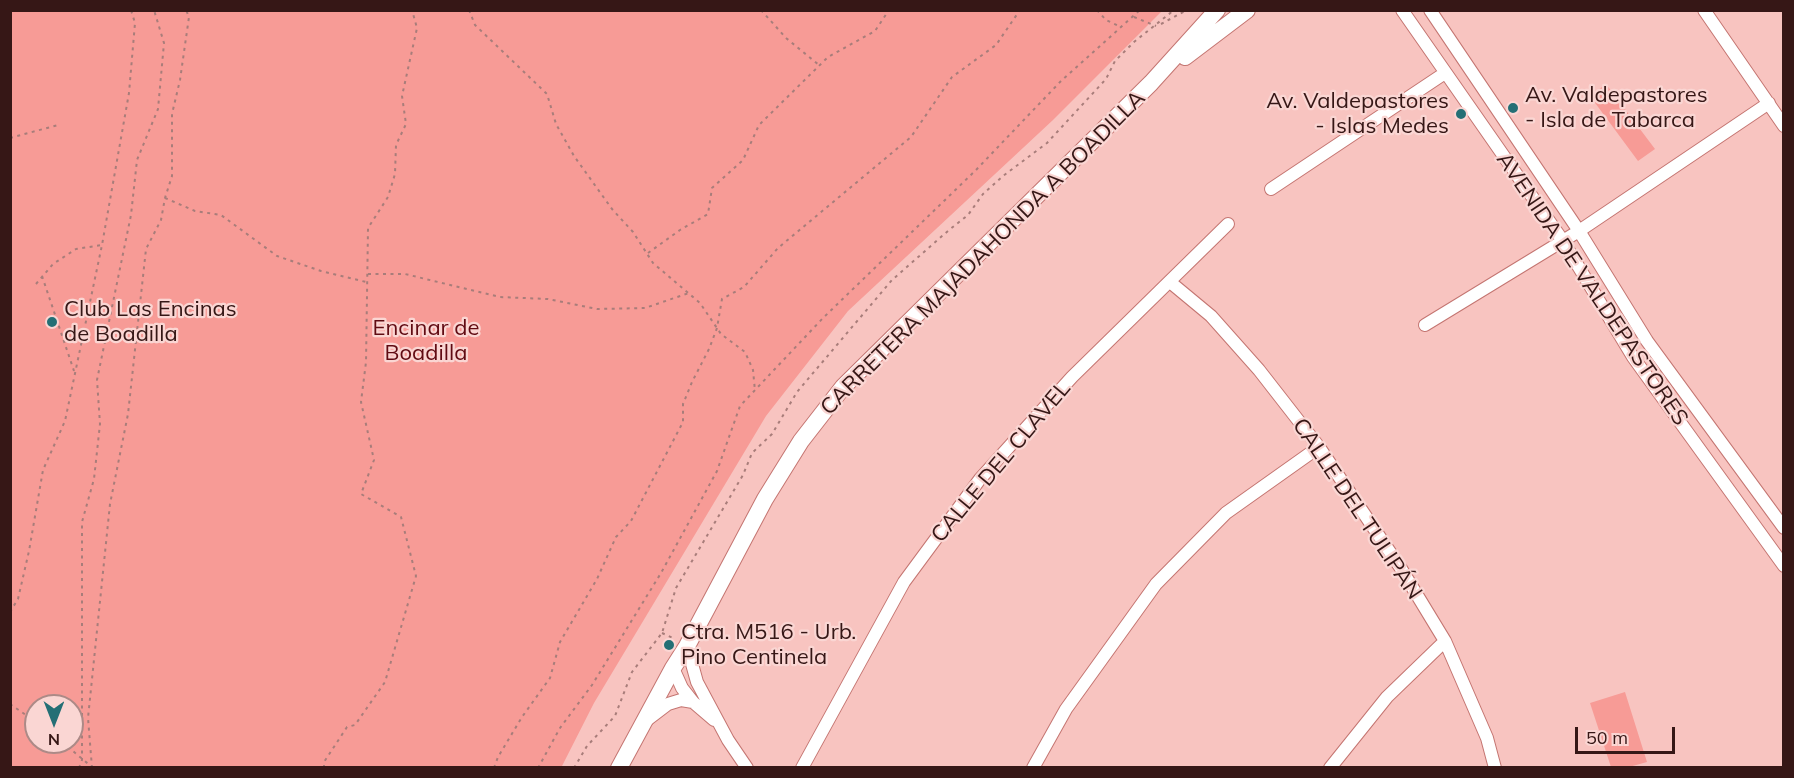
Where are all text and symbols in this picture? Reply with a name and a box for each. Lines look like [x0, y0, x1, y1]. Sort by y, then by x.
place label: Av. Valdepastores - Isla de Tabarca [1525, 82, 1708, 134]
street label: CARRETERA MAJADAHONDA A BOADILLA [815, 85, 1151, 421]
place label: Av. Valdepastores - Islas Medes [1266, 88, 1449, 140]
marker: Av. Valdepastores - Isla de Tabarca [1506, 101, 1520, 115]
marker: Av. Valdepastores - Islas Medes [1454, 107, 1468, 121]
street label: AVENIDA DE VALDEPASTORES [1491, 148, 1693, 430]
place label: Club Las Encinas de Boadilla [64, 296, 237, 348]
marker: Club Las Encinas de Boadilla [45, 315, 59, 329]
park label: Encinar de Boadilla [373, 315, 479, 366]
street label: CALLE DEL CLAVEL [926, 376, 1076, 548]
street label: CALLE DEL TULIPÁN [1287, 413, 1427, 605]
place label: Ctra. M516 - Urb. Pino Centinela [681, 619, 856, 670]
marker: Ctra. M516 - Urb. Pino Centinela [662, 638, 676, 652]
north arrow [24, 694, 84, 754]
scale bar [1578, 715, 1678, 753]
text: 50 m [1586, 726, 1628, 749]
text: N [48, 730, 60, 750]

